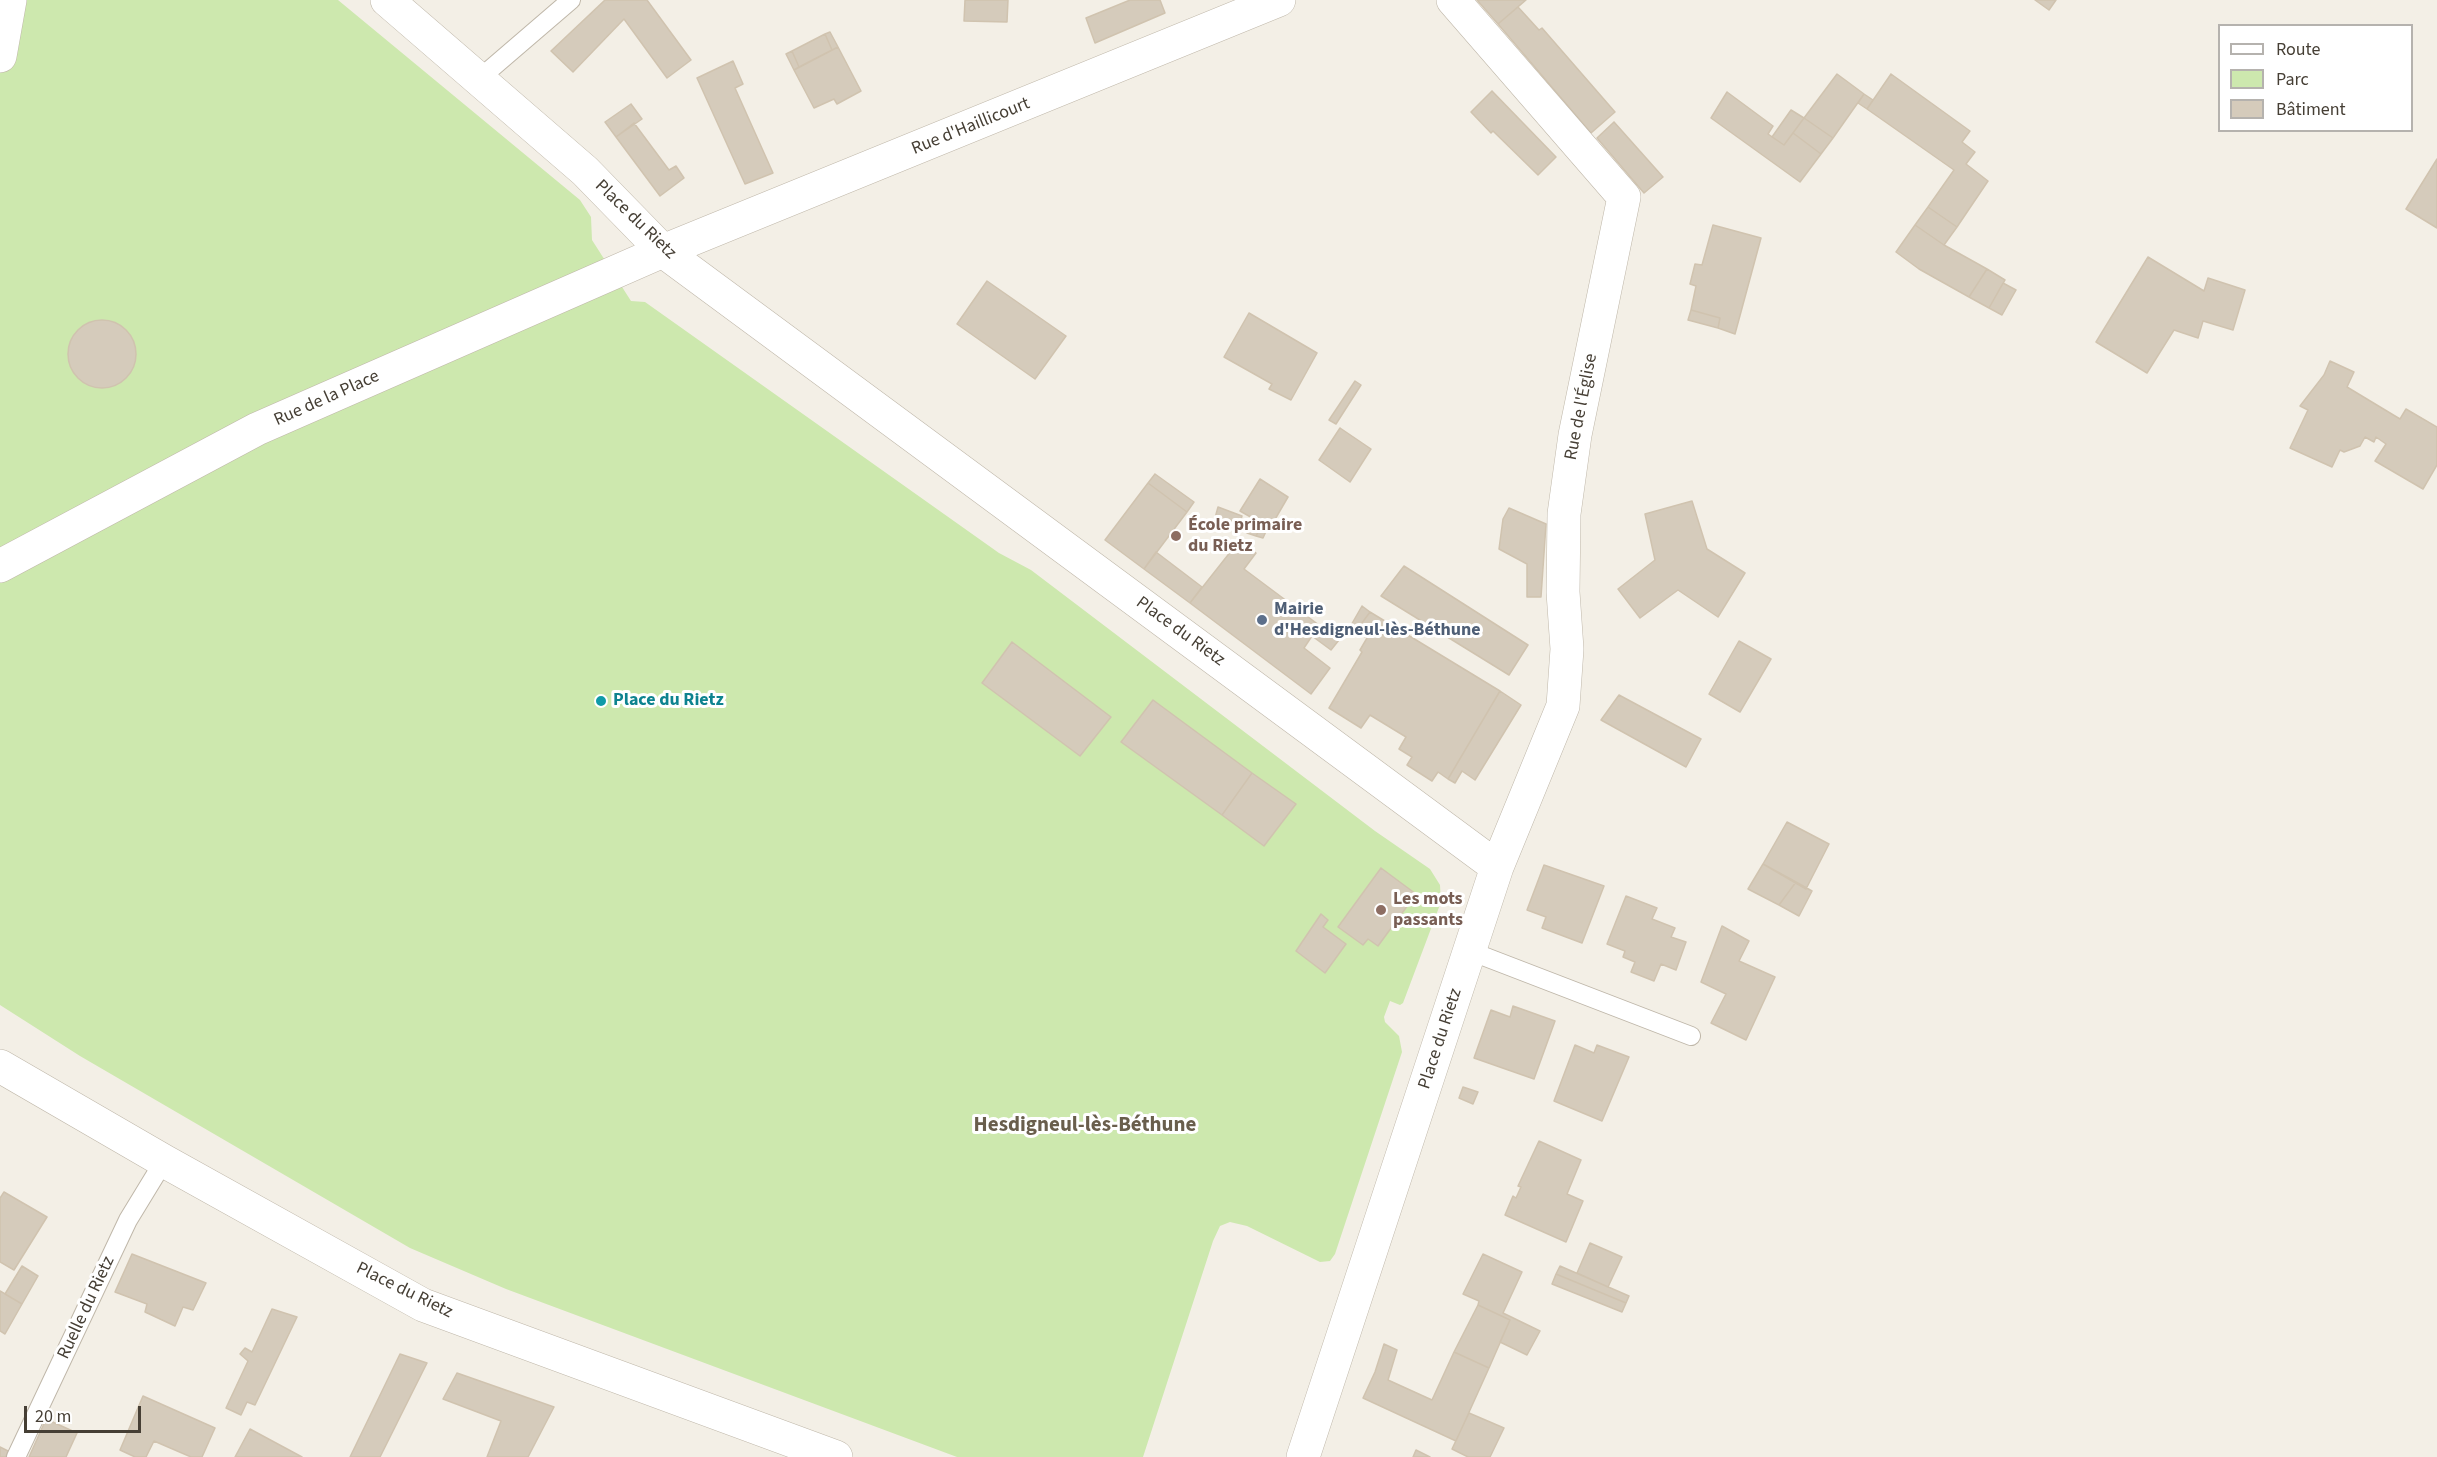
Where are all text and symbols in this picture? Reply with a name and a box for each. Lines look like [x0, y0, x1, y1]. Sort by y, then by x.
legend [2218, 24, 2413, 132]
text: Route [2276, 37, 2320, 62]
text: Parc [2276, 67, 2309, 92]
street label: Rue d'Haillicourt [909, 93, 1033, 161]
text: Bâtiment [2276, 97, 2346, 122]
street label: Place du Rietz [590, 176, 680, 264]
street label: Rue de l'Église [1561, 352, 1603, 462]
street label: Rue de la Place [271, 366, 383, 432]
place label: École primaire du Rietz [1188, 515, 1302, 558]
marker: École primaire du Rietz [1169, 529, 1183, 543]
street label: Place du Rietz [1131, 592, 1229, 672]
place label: Mairie d'Hesdigneul-lès-Béthune [1274, 599, 1481, 642]
marker: Mairie d'Hesdigneul-lès-Béthune [1255, 613, 1269, 627]
place label: Place du Rietz [613, 690, 724, 712]
marker: Place du Rietz [594, 694, 608, 708]
place label: Les mots passants [1393, 889, 1463, 932]
marker: Les mots passants [1374, 903, 1388, 917]
street label: Place du Rietz [1415, 986, 1467, 1092]
district label: Hesdigneul-lès-Béthune [974, 1113, 1196, 1139]
street label: Ruelle du Rietz [54, 1253, 120, 1363]
street label: Place du Rietz [352, 1258, 456, 1324]
scale bar [27, 1394, 144, 1432]
text: 20 m [35, 1404, 71, 1429]

